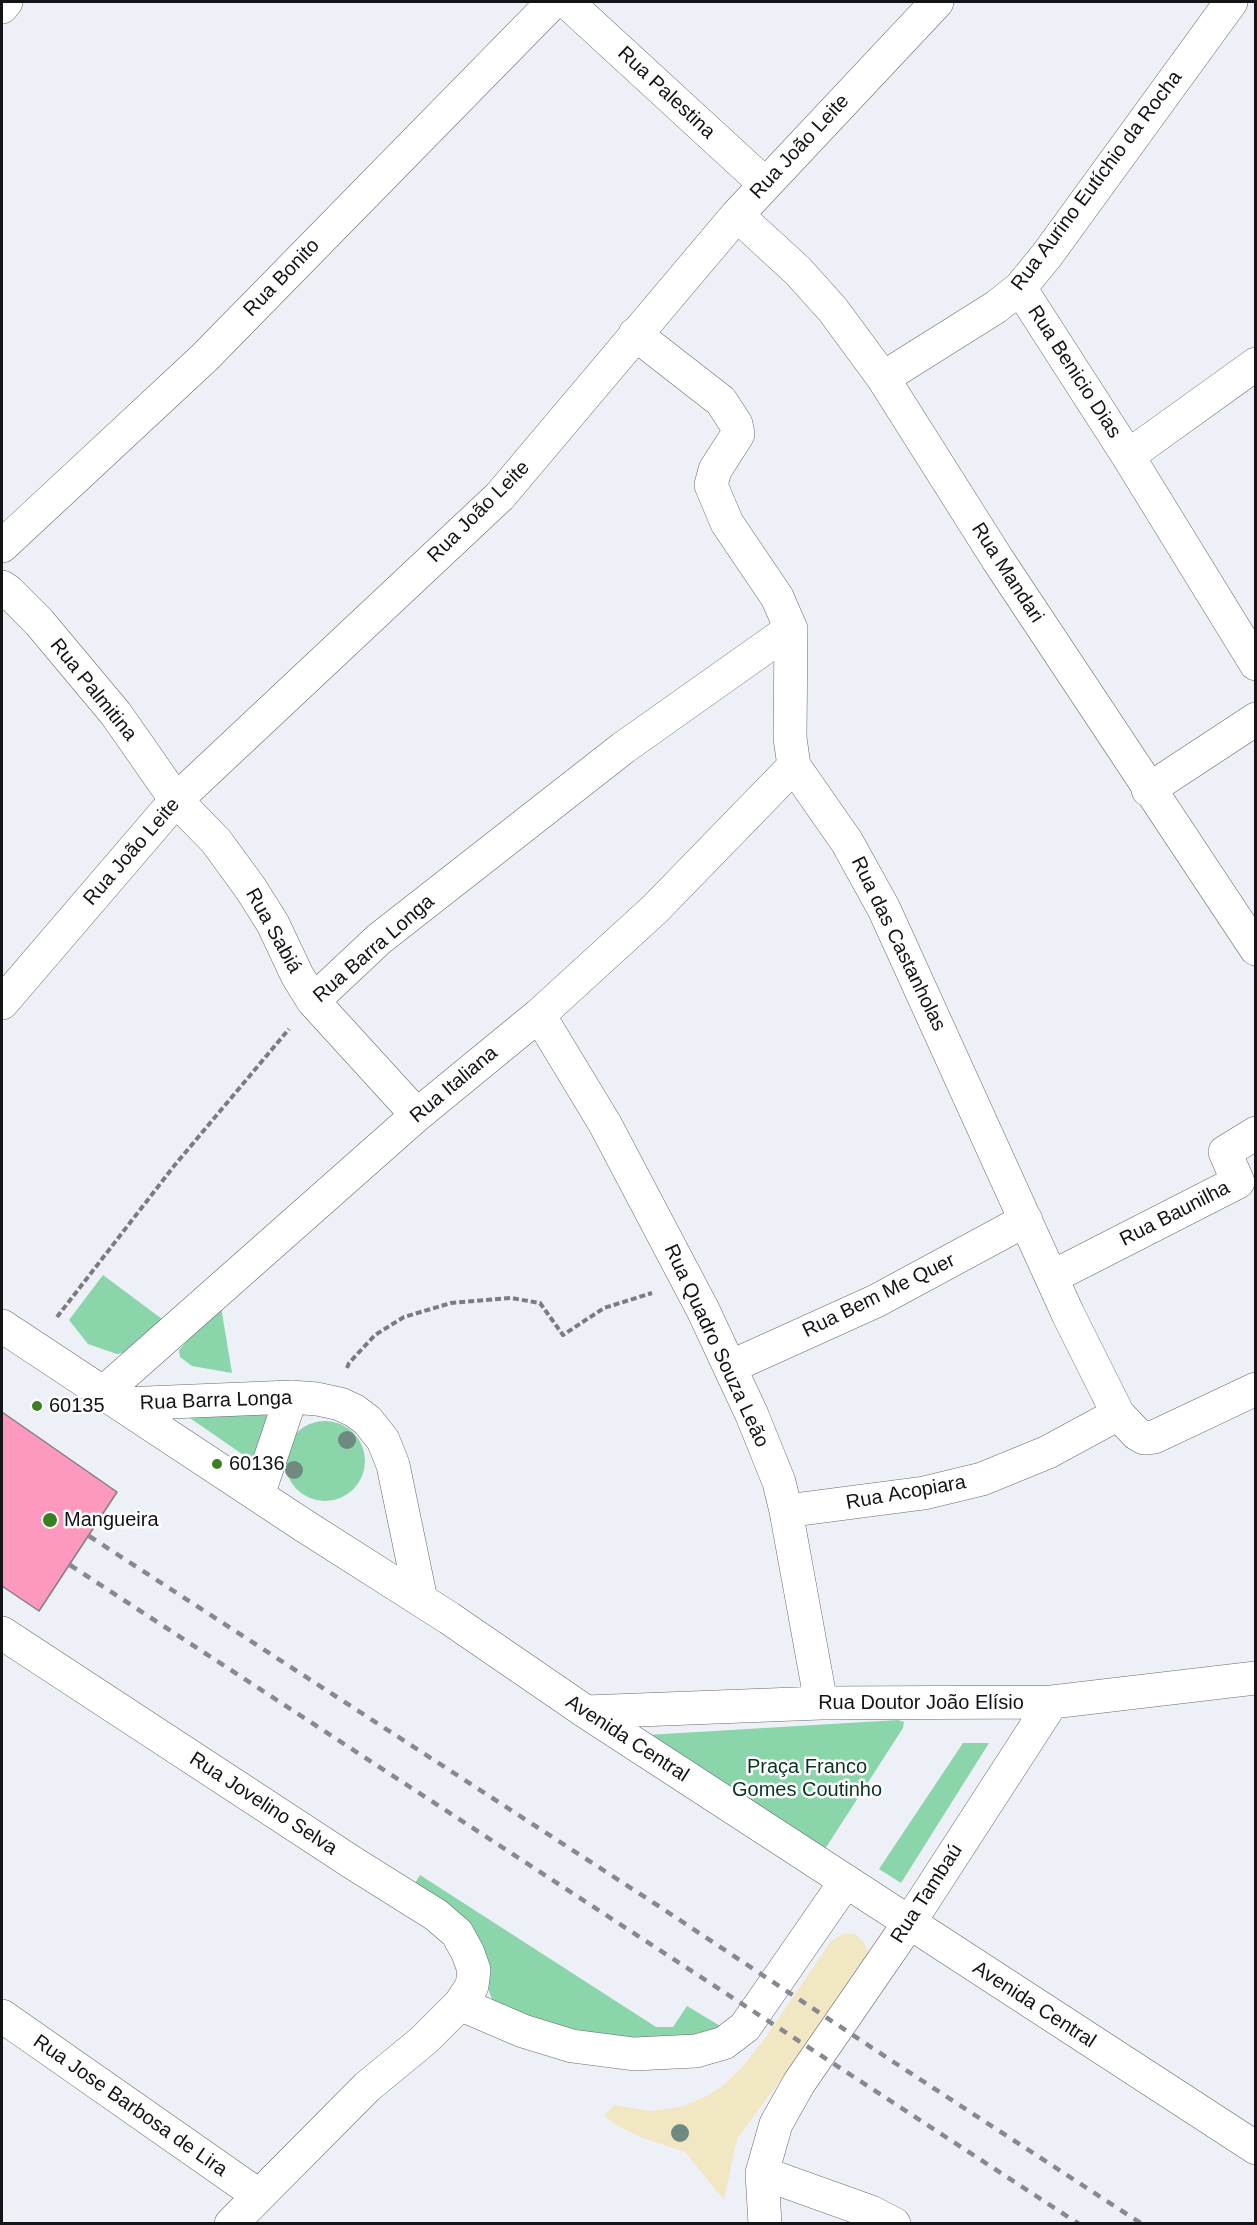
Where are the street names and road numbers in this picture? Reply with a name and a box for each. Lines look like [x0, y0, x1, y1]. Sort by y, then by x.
street label: Rua Palestina [612, 42, 720, 144]
street label: Rua Aurino Eutíchio da Rocha [1006, 66, 1188, 296]
street label: Rua João Leite [745, 90, 855, 204]
street label: Rua Bonito [239, 234, 325, 322]
street label: Rua Benicio Dias [1022, 301, 1126, 443]
street label: Rua João Leite [423, 456, 535, 568]
street label: Rua Mandari [966, 518, 1048, 628]
street label: Rua Palmitina [44, 634, 142, 746]
street label: Rua João Leite [79, 793, 185, 911]
street label: Rua das Castanholas [845, 853, 951, 1035]
street label: Rua Sabiá [240, 884, 306, 978]
street label: Rua Barra Longa [309, 890, 439, 1008]
street label: Rua Italiana [405, 1042, 503, 1128]
street label: Rua Baunilha [1116, 1176, 1234, 1252]
street label: Rua Quadro Souza Leão [658, 1241, 774, 1451]
street label: Rua Bem Me Quer [799, 1249, 959, 1343]
street label: Rua Barra Longa [139, 1386, 293, 1416]
street label: Rua Acopiara [844, 1471, 968, 1515]
street label: Avenida Central [561, 1690, 693, 1788]
street label: Rua Doutor João Elísio [818, 1691, 1024, 1715]
street label: Rua Jovelino Selva [185, 1747, 341, 1861]
street label: Rua Tambaú [886, 1840, 968, 1948]
street label: Avenida Central [968, 1956, 1100, 2054]
street label: Rua Jose Barbosa de Lira [28, 2030, 232, 2182]

